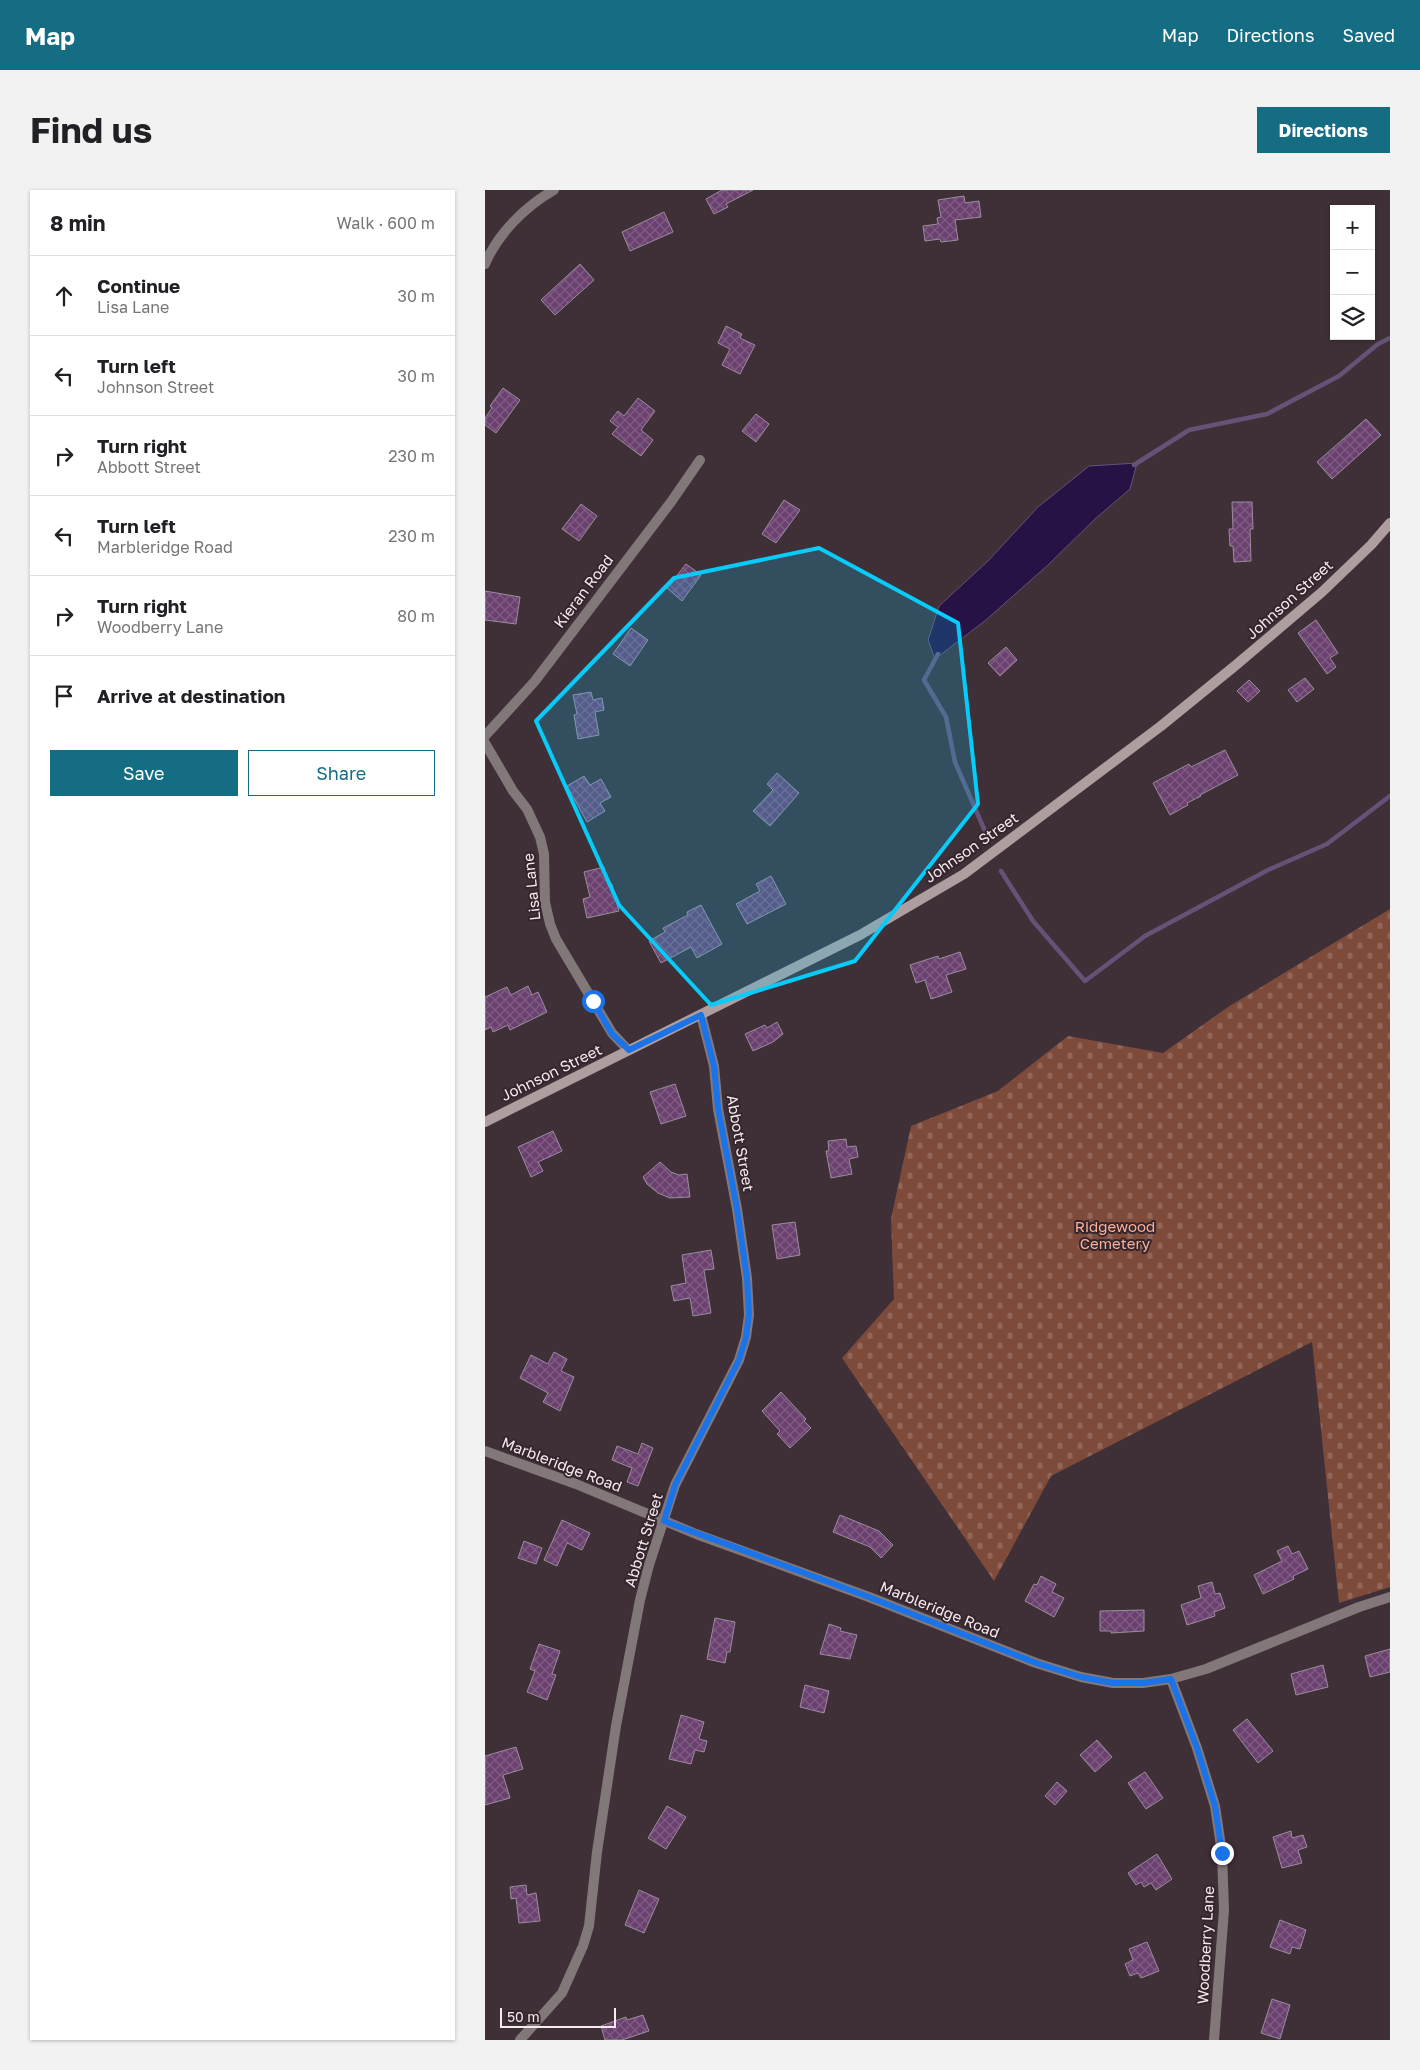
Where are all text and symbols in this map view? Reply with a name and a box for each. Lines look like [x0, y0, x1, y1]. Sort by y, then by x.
text: Map [25, 21, 75, 50]
text: Map [1162, 24, 1198, 46]
text: Directions [1226, 24, 1314, 46]
text: Saved [1342, 24, 1395, 46]
button: Directions [1257, 107, 1390, 153]
text: Find us [30, 109, 152, 151]
map controls [1330, 205, 1375, 340]
button: + [1330, 205, 1375, 250]
text: 8 min [50, 210, 106, 236]
text: Walk · 600 m [337, 213, 435, 233]
button: − [1330, 250, 1375, 295]
text: Continue [97, 274, 180, 297]
icon: ahead [50, 282, 78, 310]
text: 30 m [398, 286, 435, 306]
button: layers [1330, 295, 1375, 340]
text: Lisa Lane [97, 297, 169, 317]
text: Turn left [97, 354, 176, 377]
icon: left [50, 362, 78, 390]
text: 30 m [398, 366, 435, 386]
text: Johnson Street [97, 377, 214, 397]
text: Turn right [97, 434, 187, 457]
icon: right [50, 442, 78, 470]
text: 230 m [388, 446, 435, 466]
text: Abbott Street [97, 457, 201, 477]
text: Turn left [97, 514, 176, 537]
icon: left [50, 522, 78, 550]
text: 230 m [388, 526, 435, 546]
text: Marbleridge Road [97, 537, 233, 557]
street label: Kieran Road [550, 551, 616, 631]
street label: Johnson Street [1242, 555, 1336, 643]
text: Turn right [97, 594, 187, 617]
icon: right [50, 602, 78, 630]
text: 80 m [397, 606, 435, 626]
text: Woodberry Lane [97, 617, 223, 637]
icon: arrive [50, 682, 78, 710]
text: Arrive at destination [97, 684, 285, 707]
button: Save [50, 750, 238, 796]
button: Share [248, 750, 435, 796]
street label: Johnson Street [921, 808, 1021, 886]
street label: Lisa Lane [518, 852, 543, 922]
route start [582, 990, 605, 1013]
street label: Johnson Street [498, 1040, 604, 1104]
street label: Abbott Street [724, 1093, 758, 1193]
park label: Ridgewood Cemetery [1075, 1217, 1155, 1252]
street label: Marbleridge Road [499, 1433, 625, 1495]
street label: Abbott Street [620, 1491, 666, 1589]
street label: Marbleridge Road [878, 1577, 1002, 1641]
route end [1211, 1842, 1234, 1865]
street label: Woodberry Lane [1193, 1885, 1217, 2005]
scale bar [500, 2005, 616, 2028]
text: 50 m [507, 2008, 540, 2025]

